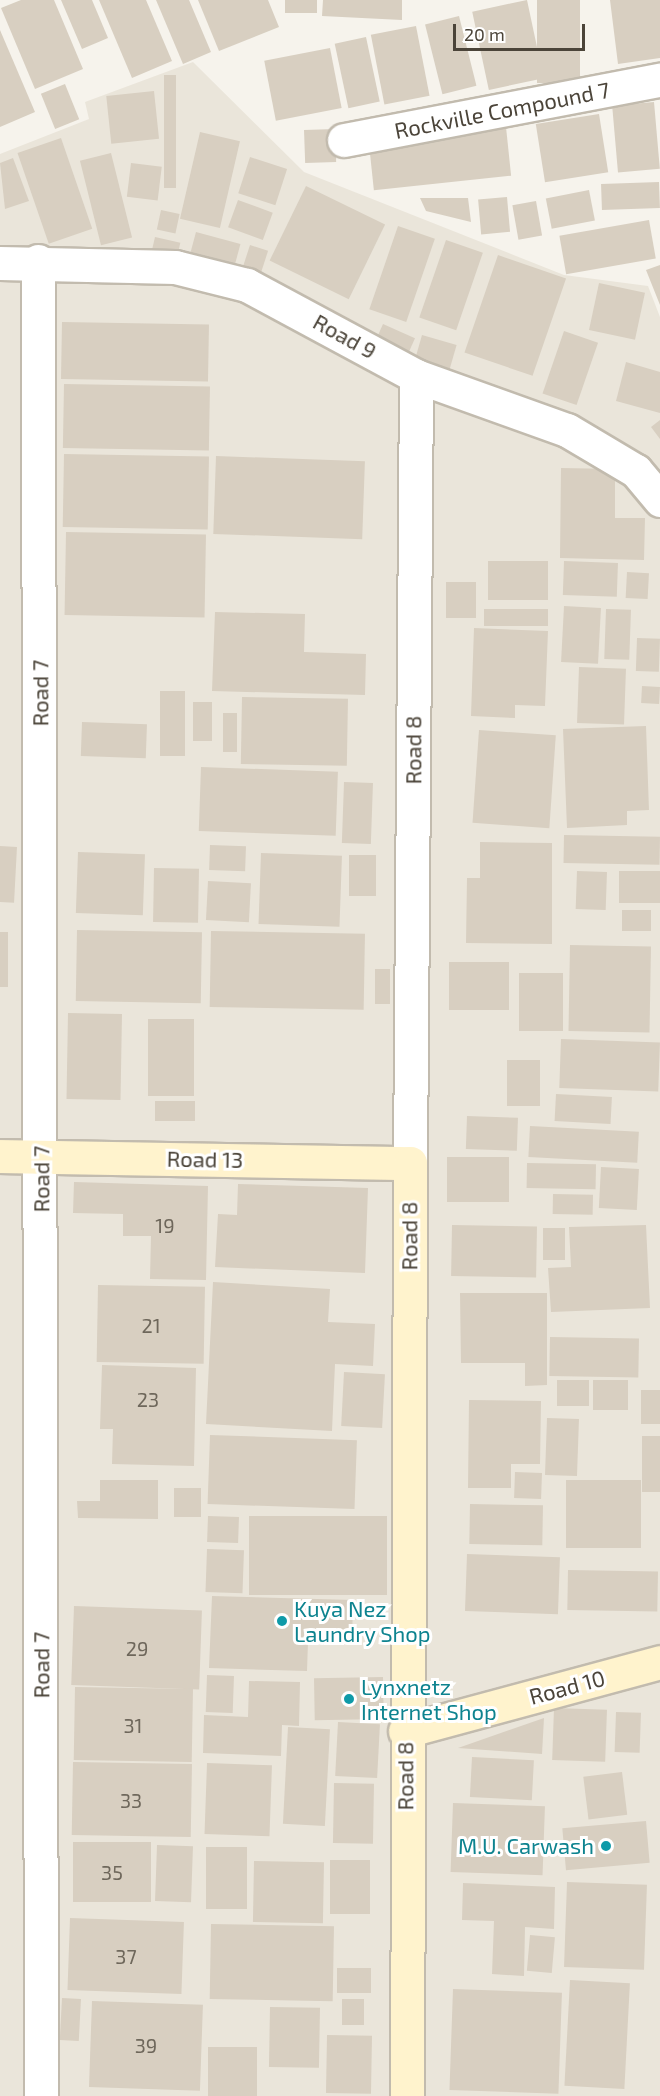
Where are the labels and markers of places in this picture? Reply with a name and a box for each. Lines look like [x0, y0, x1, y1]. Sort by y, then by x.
place label: Kuya Nez Laundry Shop [294, 1595, 431, 1646]
marker: Kuya Nez Laundry Shop [275, 1614, 289, 1628]
place label: Lynxnetz Internet Shop [361, 1673, 497, 1724]
marker: Lynxnetz Internet Shop [342, 1692, 356, 1706]
place label: M.U. Carwash [458, 1833, 594, 1859]
marker: M.U. Carwash [599, 1839, 613, 1853]

